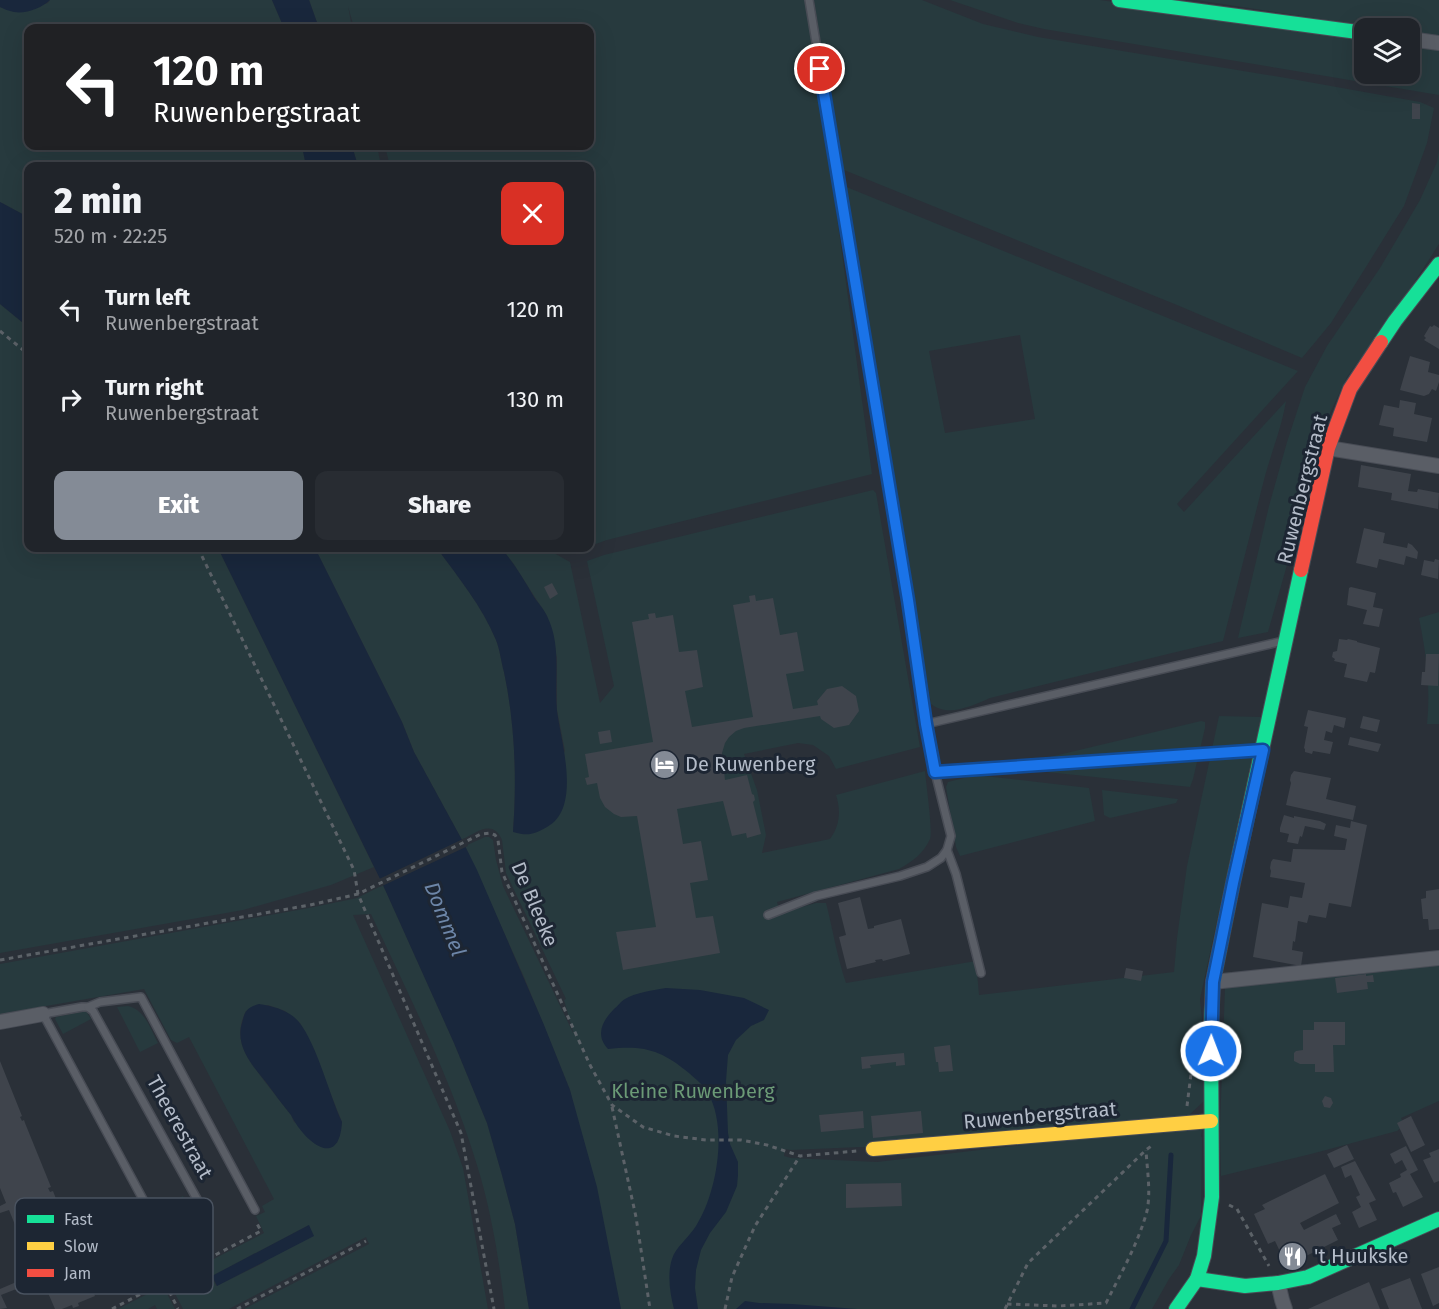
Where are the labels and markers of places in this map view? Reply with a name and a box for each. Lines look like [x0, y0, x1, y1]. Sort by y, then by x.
pin [794, 43, 845, 94]
hotel icon: De Ruwenberg [648, 748, 680, 780]
place label: De Ruwenberg [685, 752, 816, 776]
restaurant icon: 't Huukske [1277, 1240, 1309, 1272]
place label: 't Huukske [1314, 1244, 1408, 1268]

